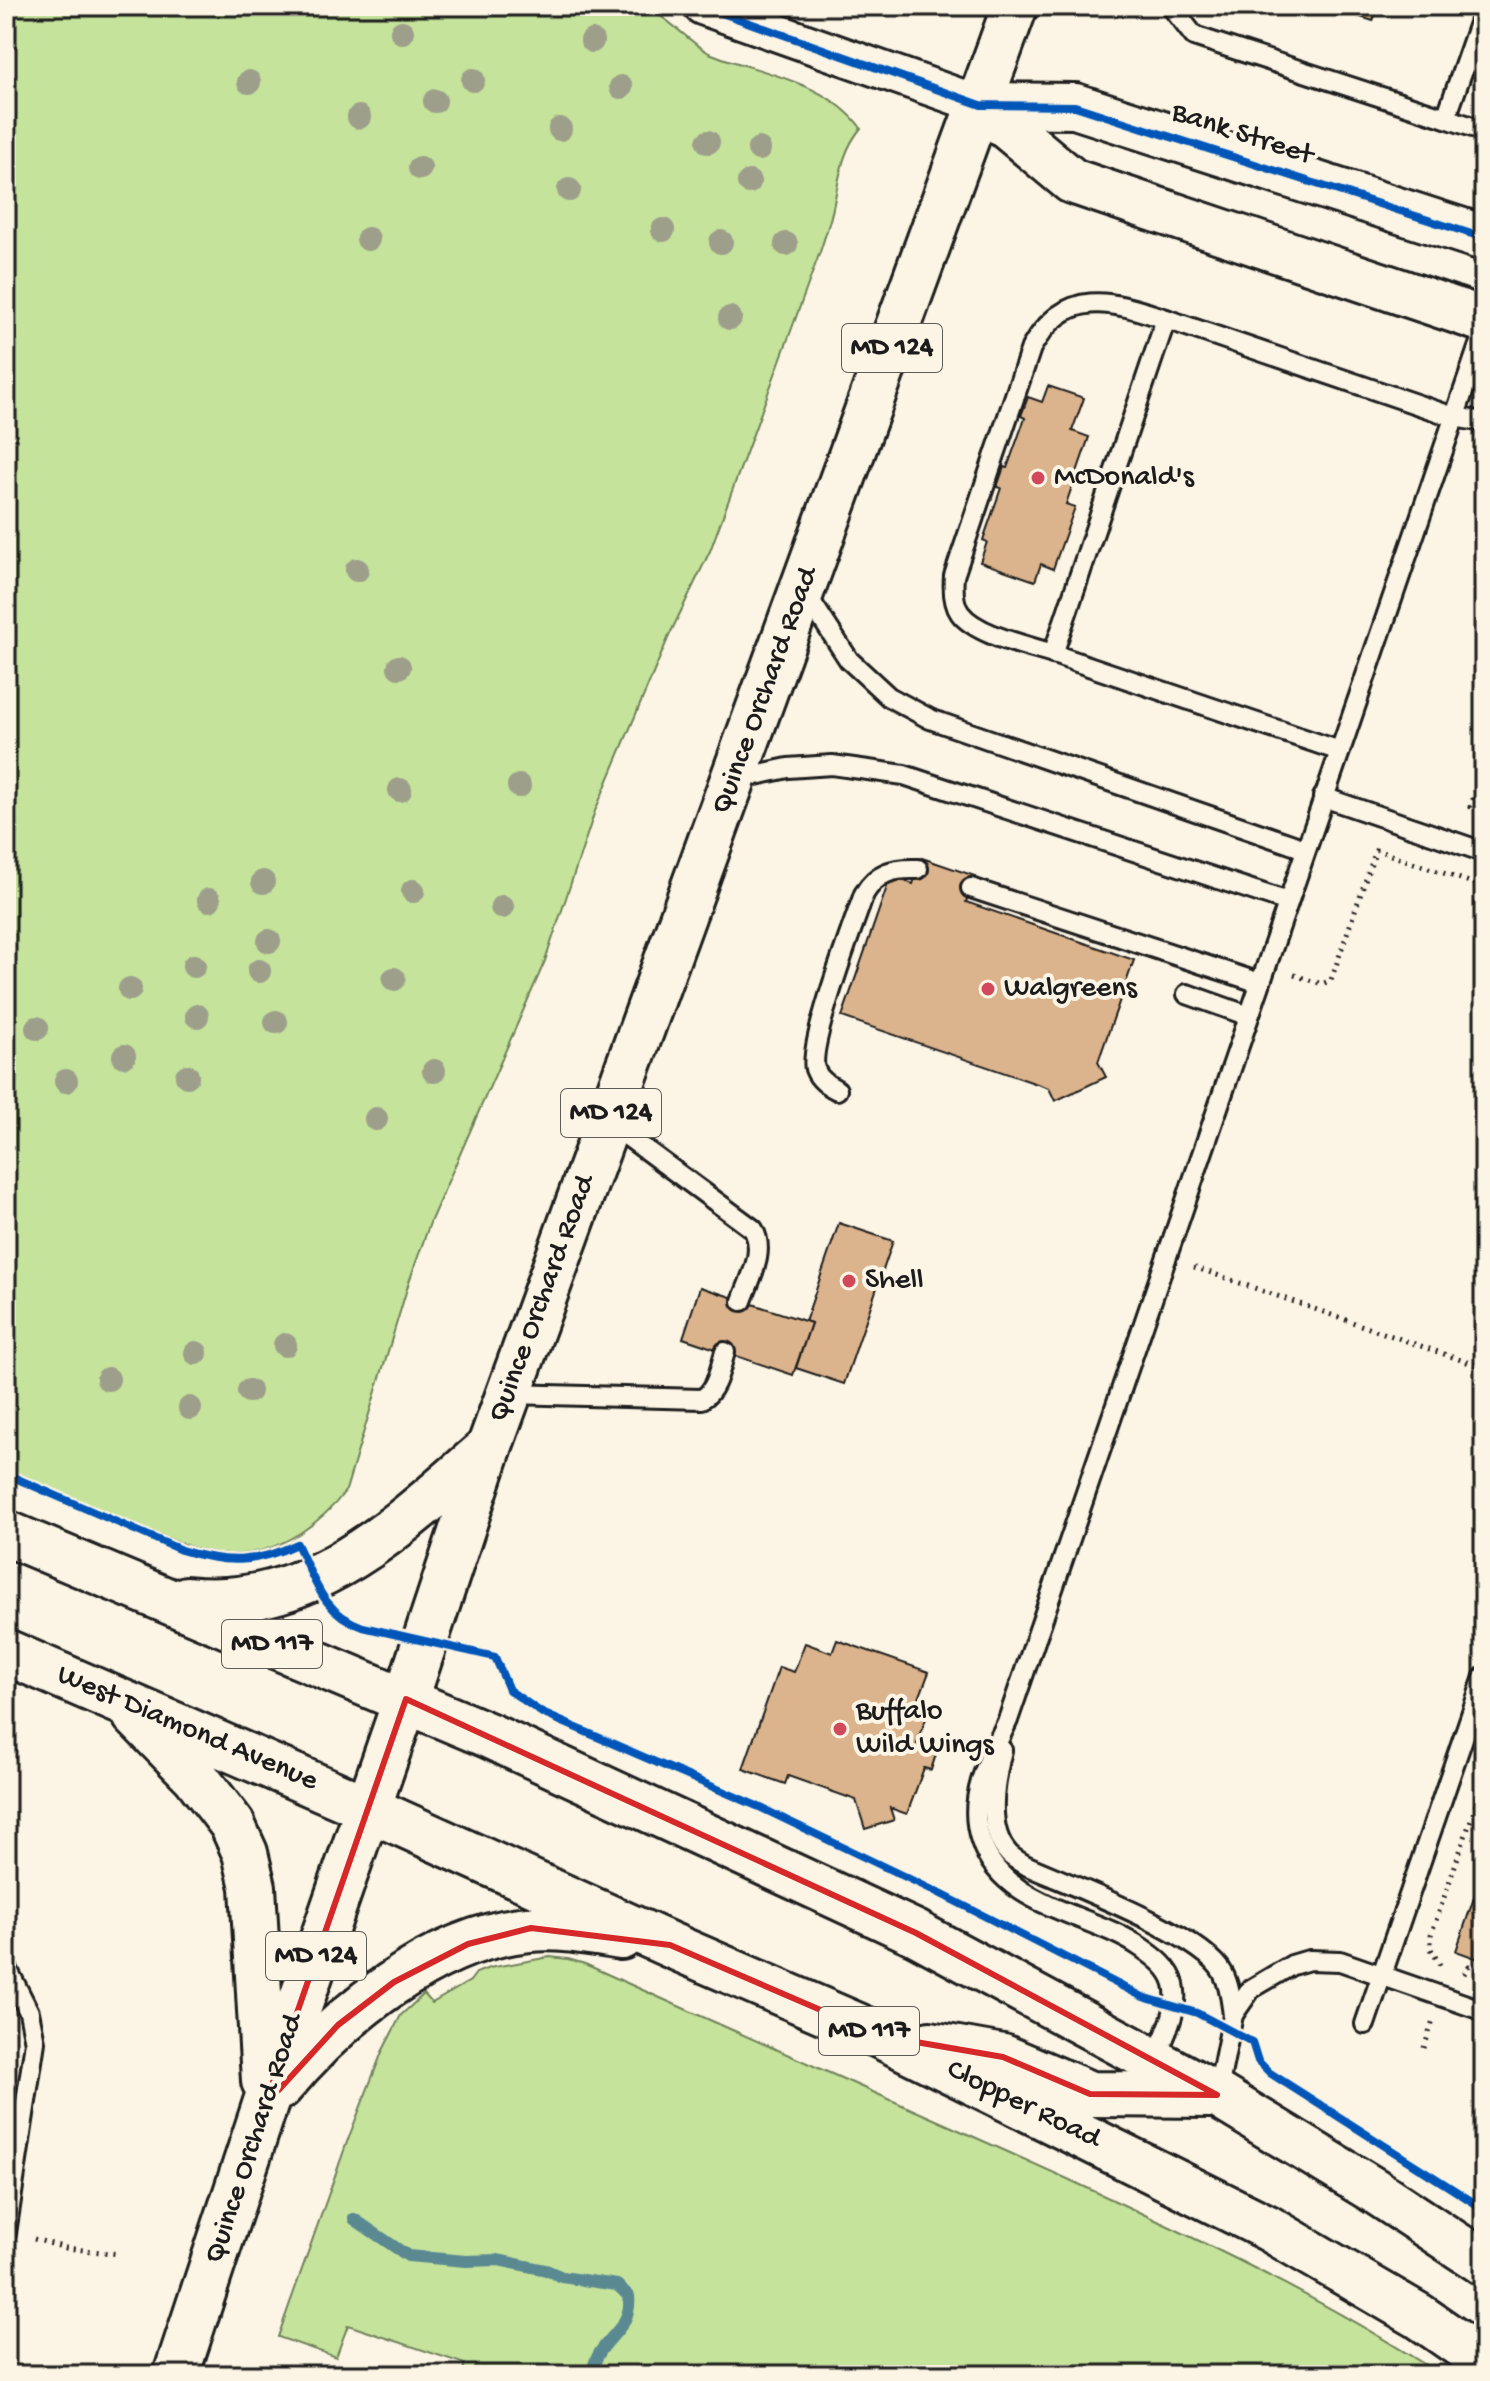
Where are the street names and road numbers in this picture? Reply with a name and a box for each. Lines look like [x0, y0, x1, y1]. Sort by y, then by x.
street label: Bank Street [1166, 95, 1320, 175]
road number: MD 124 [842, 324, 942, 372]
street label: Quince Orchard Road [705, 560, 828, 819]
road number: MD 124 [561, 1089, 661, 1137]
street label: Quince Orchard Road [482, 1168, 605, 1427]
road number: MD 117 [222, 1620, 322, 1668]
street label: West Diamond Avenue [51, 1658, 323, 1800]
road number: MD 124 [266, 1932, 366, 1980]
road number: MD 117 [819, 2007, 919, 2055]
street label: Quince Orchard Road [198, 2008, 313, 2268]
street label: Clopper Road [940, 2053, 1108, 2158]

